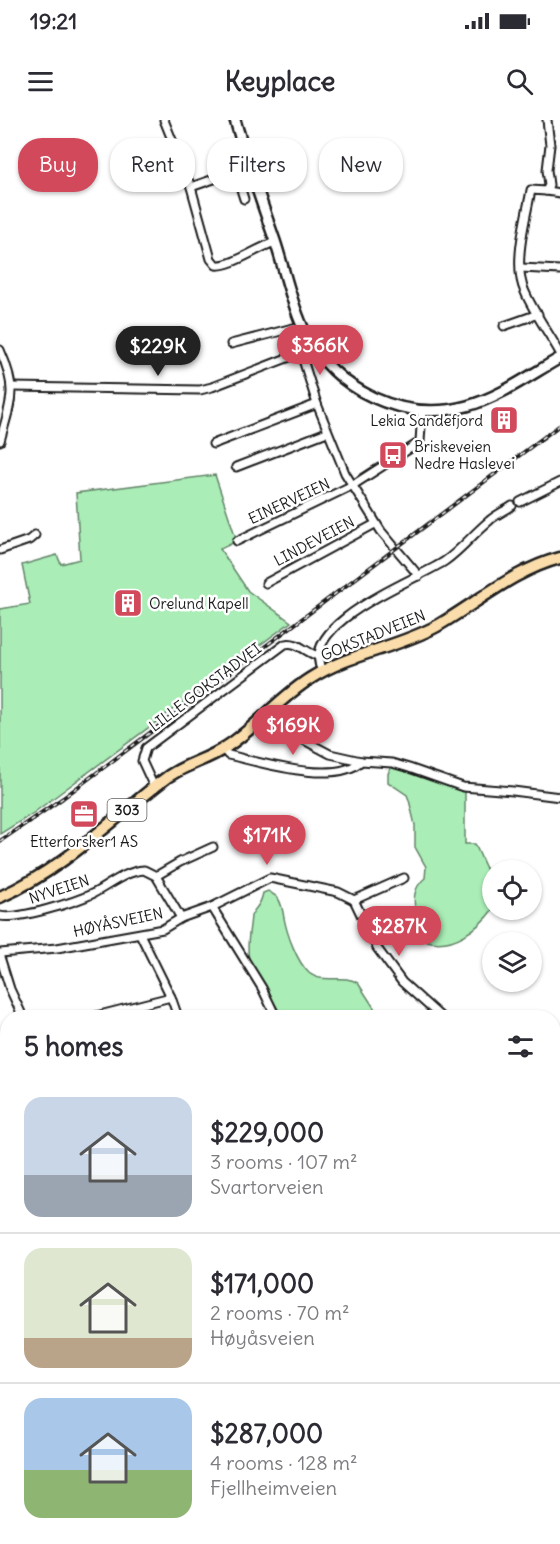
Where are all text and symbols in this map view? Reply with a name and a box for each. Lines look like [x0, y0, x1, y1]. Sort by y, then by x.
text: 19:21 [30, 7, 77, 35]
text: Keyplace [225, 64, 335, 98]
icon: menu [24, 65, 57, 98]
icon: search [503, 65, 536, 98]
chip: Buy [18, 138, 98, 192]
chip: Rent [110, 138, 195, 192]
chip: Filters [207, 138, 307, 192]
chip: New [319, 138, 403, 192]
pin: $366K [278, 325, 362, 376]
pin: $229K [116, 326, 200, 377]
text: $366K [291, 332, 349, 357]
text: $229K [130, 333, 186, 358]
building icon: Lekia Sandefjord [488, 404, 520, 436]
place label: Lekia Sandefjord [370, 411, 483, 430]
place label: Briskeveien Nedre Haslevei [414, 437, 515, 473]
bus stop icon: Briskeveien Nedre Haslevei [377, 439, 409, 471]
street label: EINERVEIEN [245, 474, 333, 528]
street label: LINDEVEIEN [270, 512, 358, 570]
building icon: Orelund Kapell [112, 587, 144, 619]
place label: Orelund Kapell [149, 594, 249, 613]
street label: GOKSTADVEIEN [318, 605, 428, 665]
street label: LILLE GOKSTADVEI [145, 639, 265, 735]
pin: $169K [251, 705, 335, 756]
text: $169K [266, 712, 320, 737]
office icon: Etterforsker1 AS [68, 798, 100, 830]
road number: 303 [108, 799, 146, 821]
pin: $171K [225, 815, 309, 866]
text: $171K [243, 822, 291, 847]
place label: Etterforsker1 AS [30, 832, 138, 851]
map controls [482, 860, 542, 992]
button: locate [482, 860, 542, 920]
street label: NYVEIEN [26, 870, 92, 908]
street label: HØYÅSVEIEN [71, 902, 165, 941]
pin: $287K [357, 906, 441, 957]
text: $287K [371, 913, 427, 938]
button: layers [482, 932, 542, 992]
text: 5 homes [24, 1030, 123, 1063]
icon: filters [504, 1030, 537, 1063]
text: $229,000 [210, 1116, 324, 1149]
icon: home [72, 1121, 144, 1193]
text: 3 rooms · 107 m² [210, 1149, 358, 1174]
text: Svartorveien [210, 1174, 324, 1199]
text: $171,000 [210, 1267, 314, 1300]
icon: home [72, 1272, 144, 1344]
text: 2 rooms · 70 m² [210, 1300, 350, 1325]
text: Høyåsveien [210, 1325, 315, 1350]
text: $287,000 [210, 1417, 323, 1450]
icon: home [72, 1422, 144, 1494]
text: 4 rooms · 128 m² [210, 1450, 358, 1475]
text: Fjellheimveien [210, 1475, 337, 1500]

